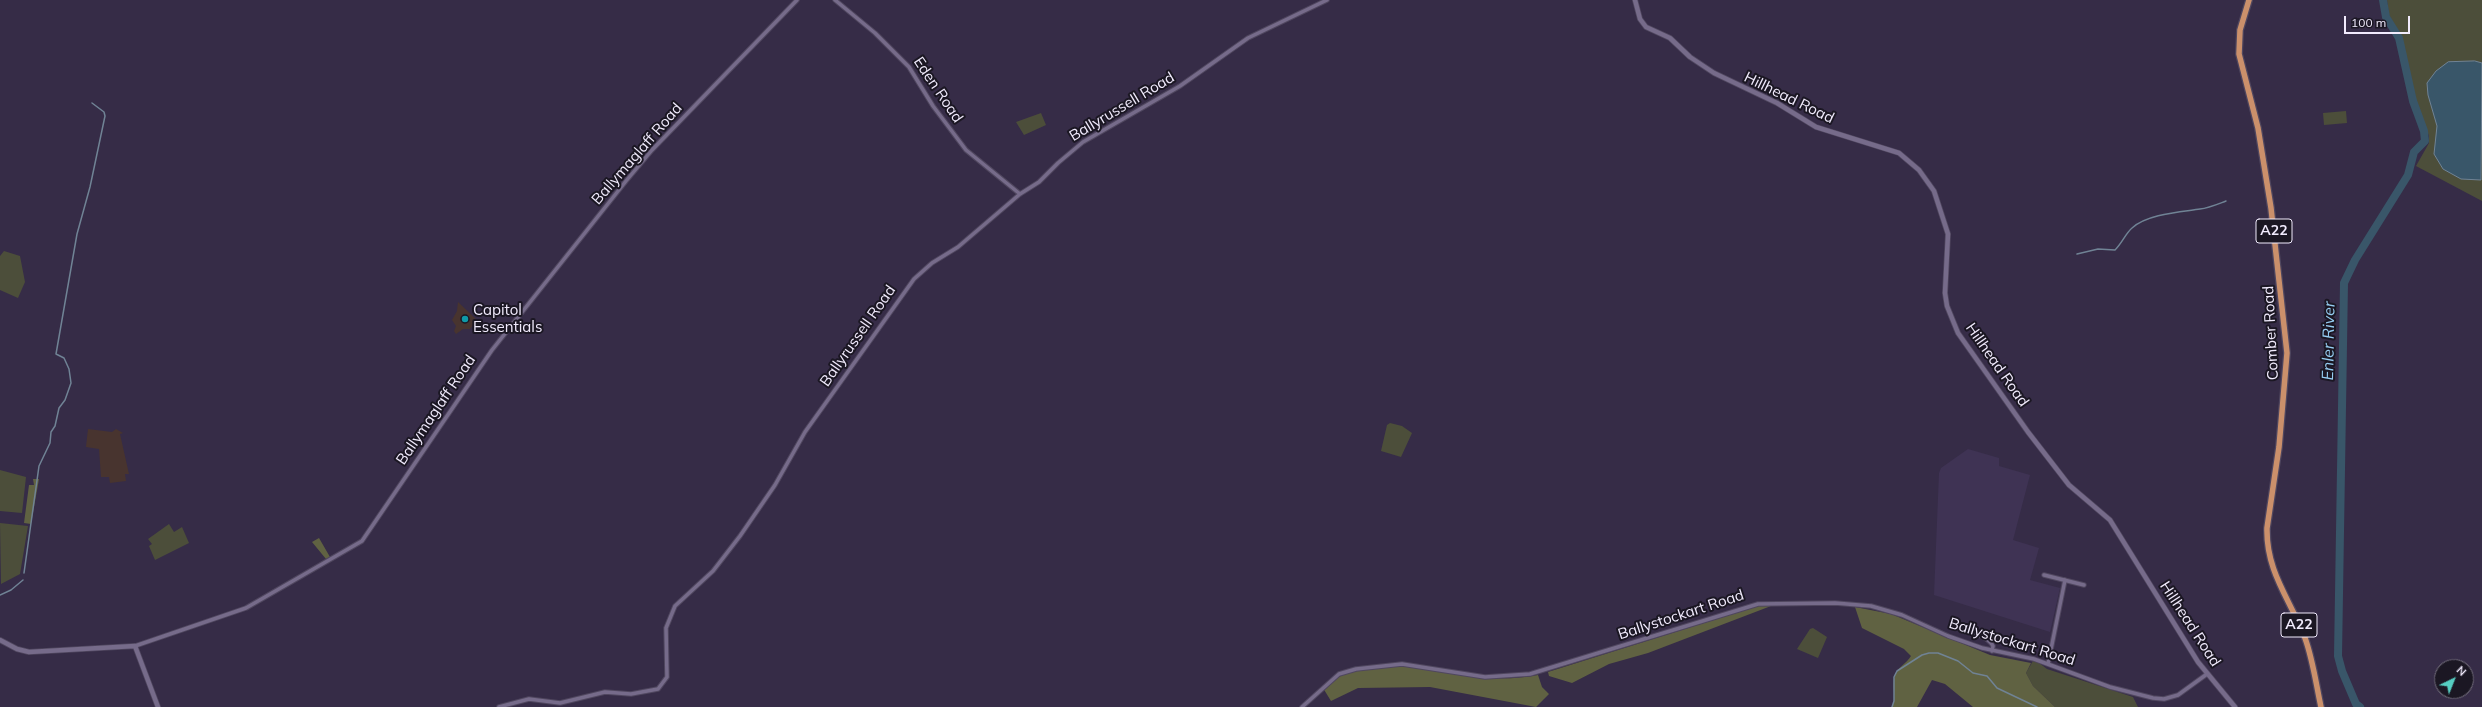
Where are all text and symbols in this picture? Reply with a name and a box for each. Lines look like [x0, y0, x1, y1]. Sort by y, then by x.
scale bar [2346, 8, 2412, 34]
text: 100 m [2351, 15, 2386, 30]
street label: Eden Road [909, 54, 967, 126]
street label: Hillhead Road [1741, 68, 1837, 128]
street label: Ballyrussell Road [1066, 69, 1178, 145]
street label: Ballymaglaff Road [588, 100, 686, 208]
road number: A22 [2256, 219, 2292, 243]
street label: Ballyrussell Road [816, 282, 900, 390]
street label: Comber Road [2260, 285, 2282, 381]
place label: Capitol Essentials [473, 301, 542, 336]
water label: Enler River [2319, 301, 2339, 381]
marker: Capitol Essentials [460, 314, 470, 324]
street label: Hillhead Road [1962, 320, 2032, 410]
street label: Ballymaglaff Road [393, 352, 479, 468]
street label: Hillhead Road [2156, 578, 2224, 670]
street label: Ballystockart Road [1616, 586, 1746, 644]
road number: A22 [2281, 613, 2317, 637]
street label: Ballystockart Road [1947, 614, 2077, 670]
north arrow [2434, 659, 2474, 699]
text: N [2454, 663, 2469, 679]

